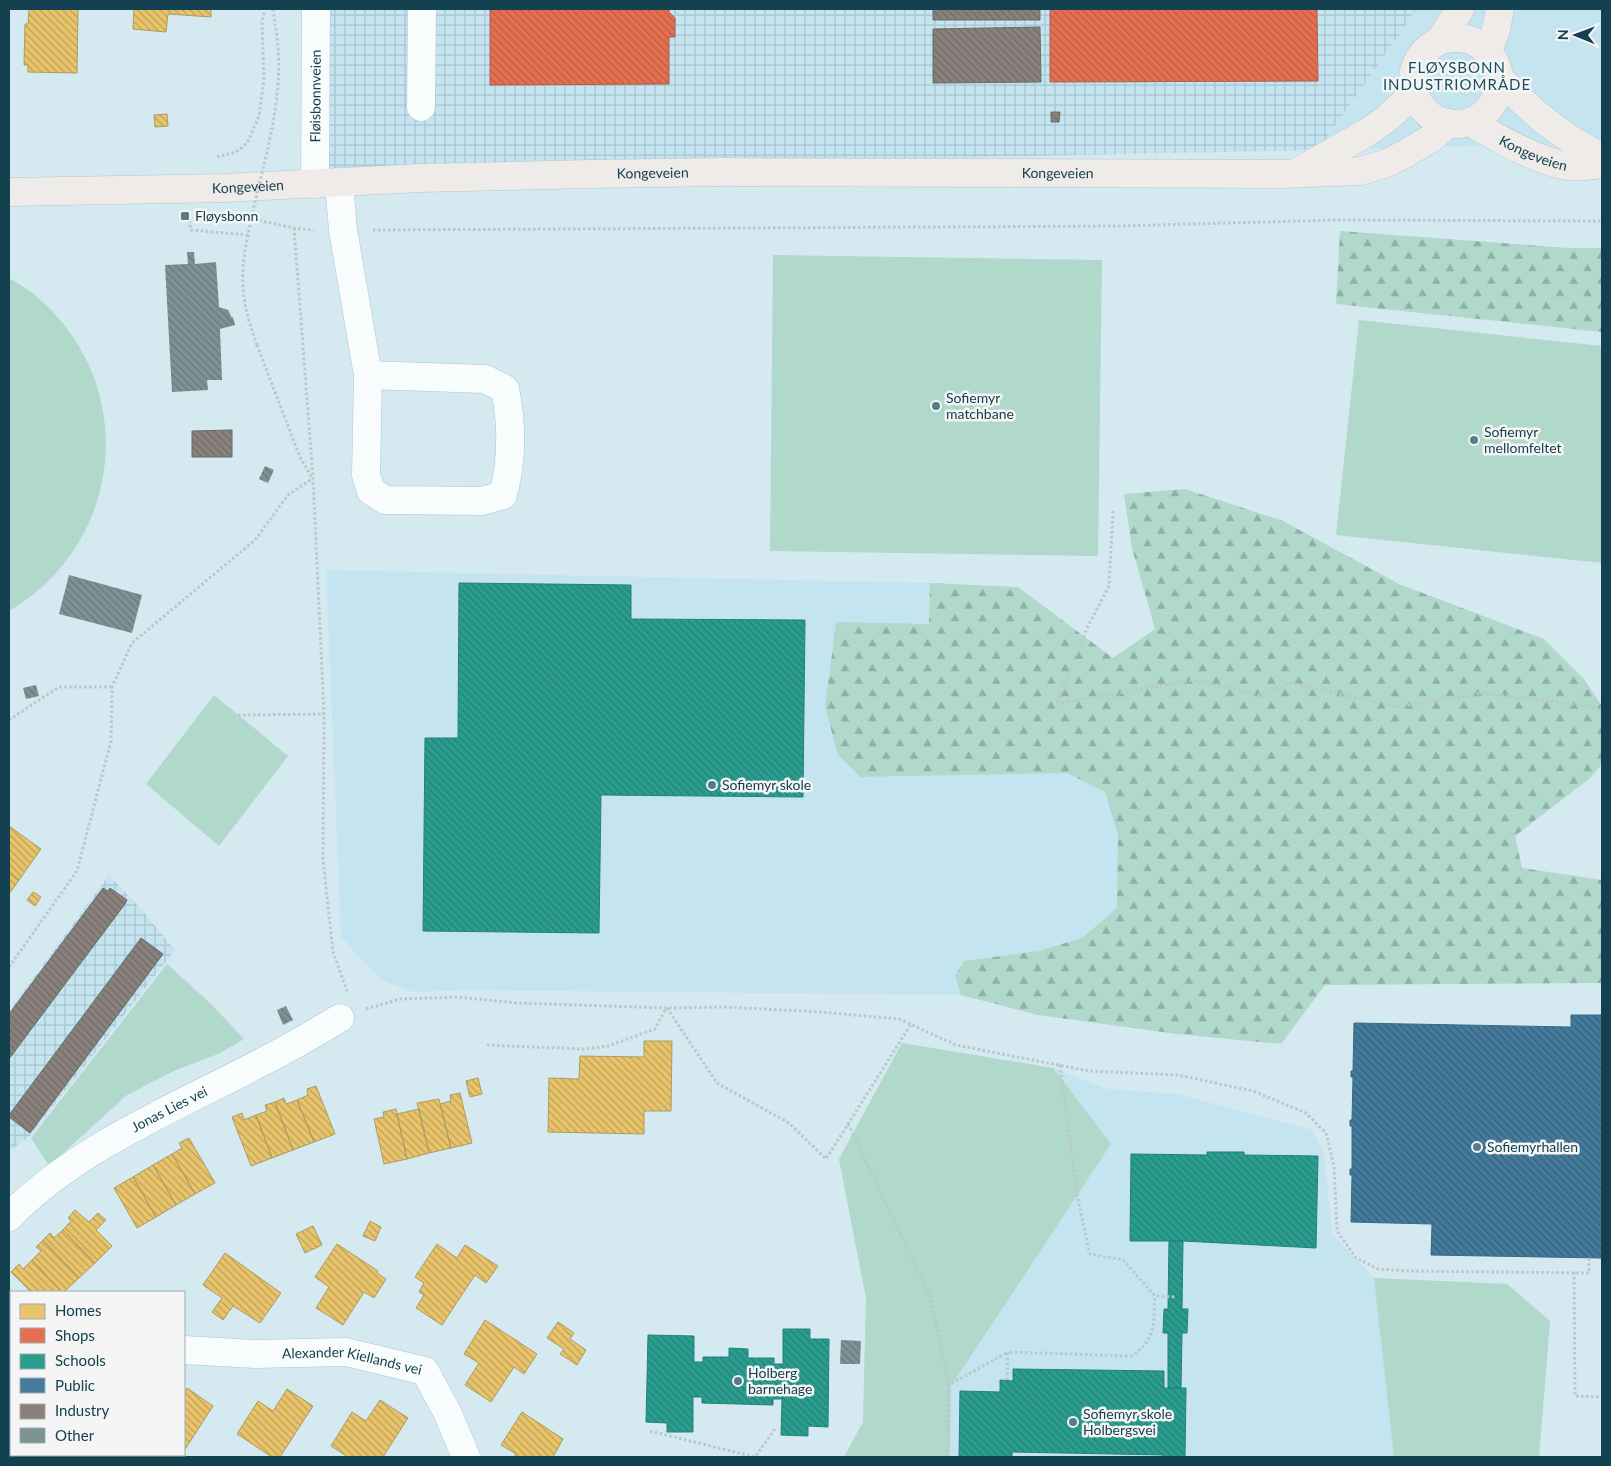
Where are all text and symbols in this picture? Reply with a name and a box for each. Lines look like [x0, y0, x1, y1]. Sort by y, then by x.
north arrow [1551, 10, 1601, 60]
text: N [1554, 29, 1571, 40]
street label: Fløisbonnveien [306, 50, 324, 142]
district label: FLØYSBONN INDUSTRIOMRÅDE [1383, 58, 1531, 93]
street label: Kongeveien [1497, 131, 1569, 174]
street label: Kongeveien [617, 164, 689, 182]
street label: Kongeveien [1022, 164, 1094, 181]
street label: Kongeveien [212, 176, 284, 196]
place label: Fløysbonn [195, 207, 258, 224]
marker: Fløysbonn [179, 210, 191, 222]
place label: Sofiemyr matchbane [946, 389, 1014, 422]
marker: Sofiemyr matchbane [930, 400, 942, 412]
place label: Sofiemyr mellomfeltet [1484, 423, 1562, 456]
marker: Sofiemyr mellomfeltet [1468, 434, 1480, 446]
place label: Sofiemyr skole [722, 776, 811, 793]
marker: Sofiemyr skole [706, 779, 718, 791]
street label: Jonas Lies vei [128, 1082, 210, 1135]
place label: Sofiemyrhallen [1487, 1138, 1578, 1155]
marker: Sofiemyrhallen [1471, 1141, 1483, 1153]
legend [10, 1291, 185, 1456]
text: Homes [55, 1301, 101, 1319]
text: Shops [55, 1326, 95, 1344]
street label: Alexander Kiellands vei [282, 1343, 424, 1378]
text: Schools [55, 1351, 106, 1369]
place label: Holberg barnehage [748, 1364, 812, 1397]
marker: Holberg barnehage [732, 1375, 744, 1387]
text: Public [55, 1376, 95, 1394]
text: Industry [55, 1401, 110, 1419]
place label: Sofiemyr skole Holbergsvei [1083, 1405, 1172, 1438]
marker: Sofiemyr skole Holbergsvei [1067, 1416, 1079, 1428]
text: Other [55, 1426, 95, 1444]

